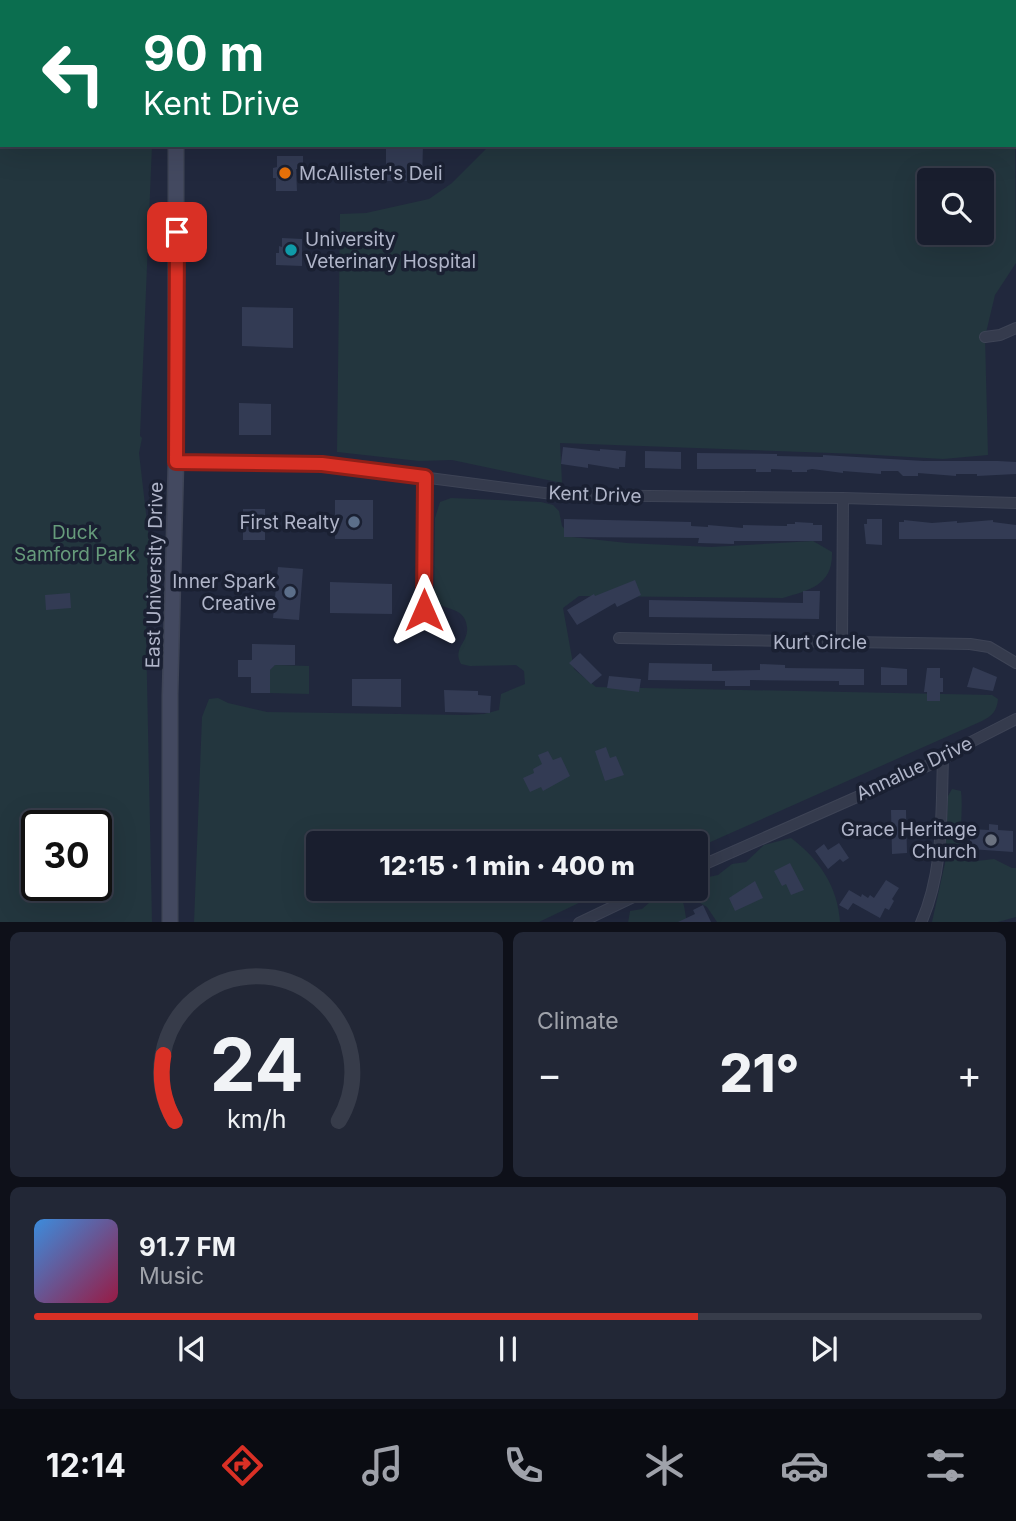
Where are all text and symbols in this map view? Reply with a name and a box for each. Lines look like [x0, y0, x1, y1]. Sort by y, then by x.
text: 90 m [143, 24, 264, 83]
icon: left [28, 28, 119, 119]
text: Kent Drive [143, 84, 300, 123]
place label: McAllister's Deli [299, 162, 443, 185]
marker: McAllister's Deli [277, 165, 293, 181]
map controls [917, 168, 994, 245]
button: search [917, 168, 994, 245]
pin [147, 202, 207, 262]
icon: arrive [158, 213, 196, 251]
place label: University Veterinary Hospital [305, 228, 476, 273]
marker: University Veterinary Hospital [283, 242, 299, 258]
street label: Kent Drive [548, 481, 642, 508]
street label: East University Drive [141, 482, 168, 668]
place label: First Realty [239, 511, 340, 534]
marker: First Realty [346, 514, 362, 530]
park label: Duck Samford Park [14, 521, 137, 566]
place label: Inner Spark Creative [172, 570, 277, 615]
position arrow [387, 573, 461, 647]
marker: Inner Spark Creative [282, 584, 298, 600]
street label: Kurt Circle [773, 631, 867, 654]
street label: Annalue Drive [852, 731, 976, 805]
speed limit sign: 30 [21, 810, 112, 901]
place label: Grace Heritage Church [841, 818, 977, 863]
marker: Grace Heritage Church [983, 832, 999, 848]
text: 12:15 · 1 min · 400 m [379, 850, 635, 881]
text: Climate [537, 1007, 619, 1035]
text: 24 [210, 1020, 303, 1109]
text: 21° [719, 1042, 800, 1105]
text: − [537, 1051, 562, 1097]
text: + [957, 1051, 982, 1097]
text: km/h [227, 1103, 286, 1133]
text: 91.7 FM [139, 1231, 236, 1262]
text: Music [139, 1262, 204, 1290]
icon: previous [173, 1330, 211, 1368]
icon: pause [489, 1330, 527, 1368]
icon: next [805, 1330, 843, 1368]
icon: directions [218, 1441, 267, 1490]
icon: music [358, 1441, 407, 1490]
icon: phone [499, 1441, 548, 1490]
icon: climate [640, 1441, 689, 1490]
icon: car [780, 1441, 829, 1490]
icon: filters [921, 1441, 970, 1490]
text: 12:14 [46, 1446, 126, 1485]

